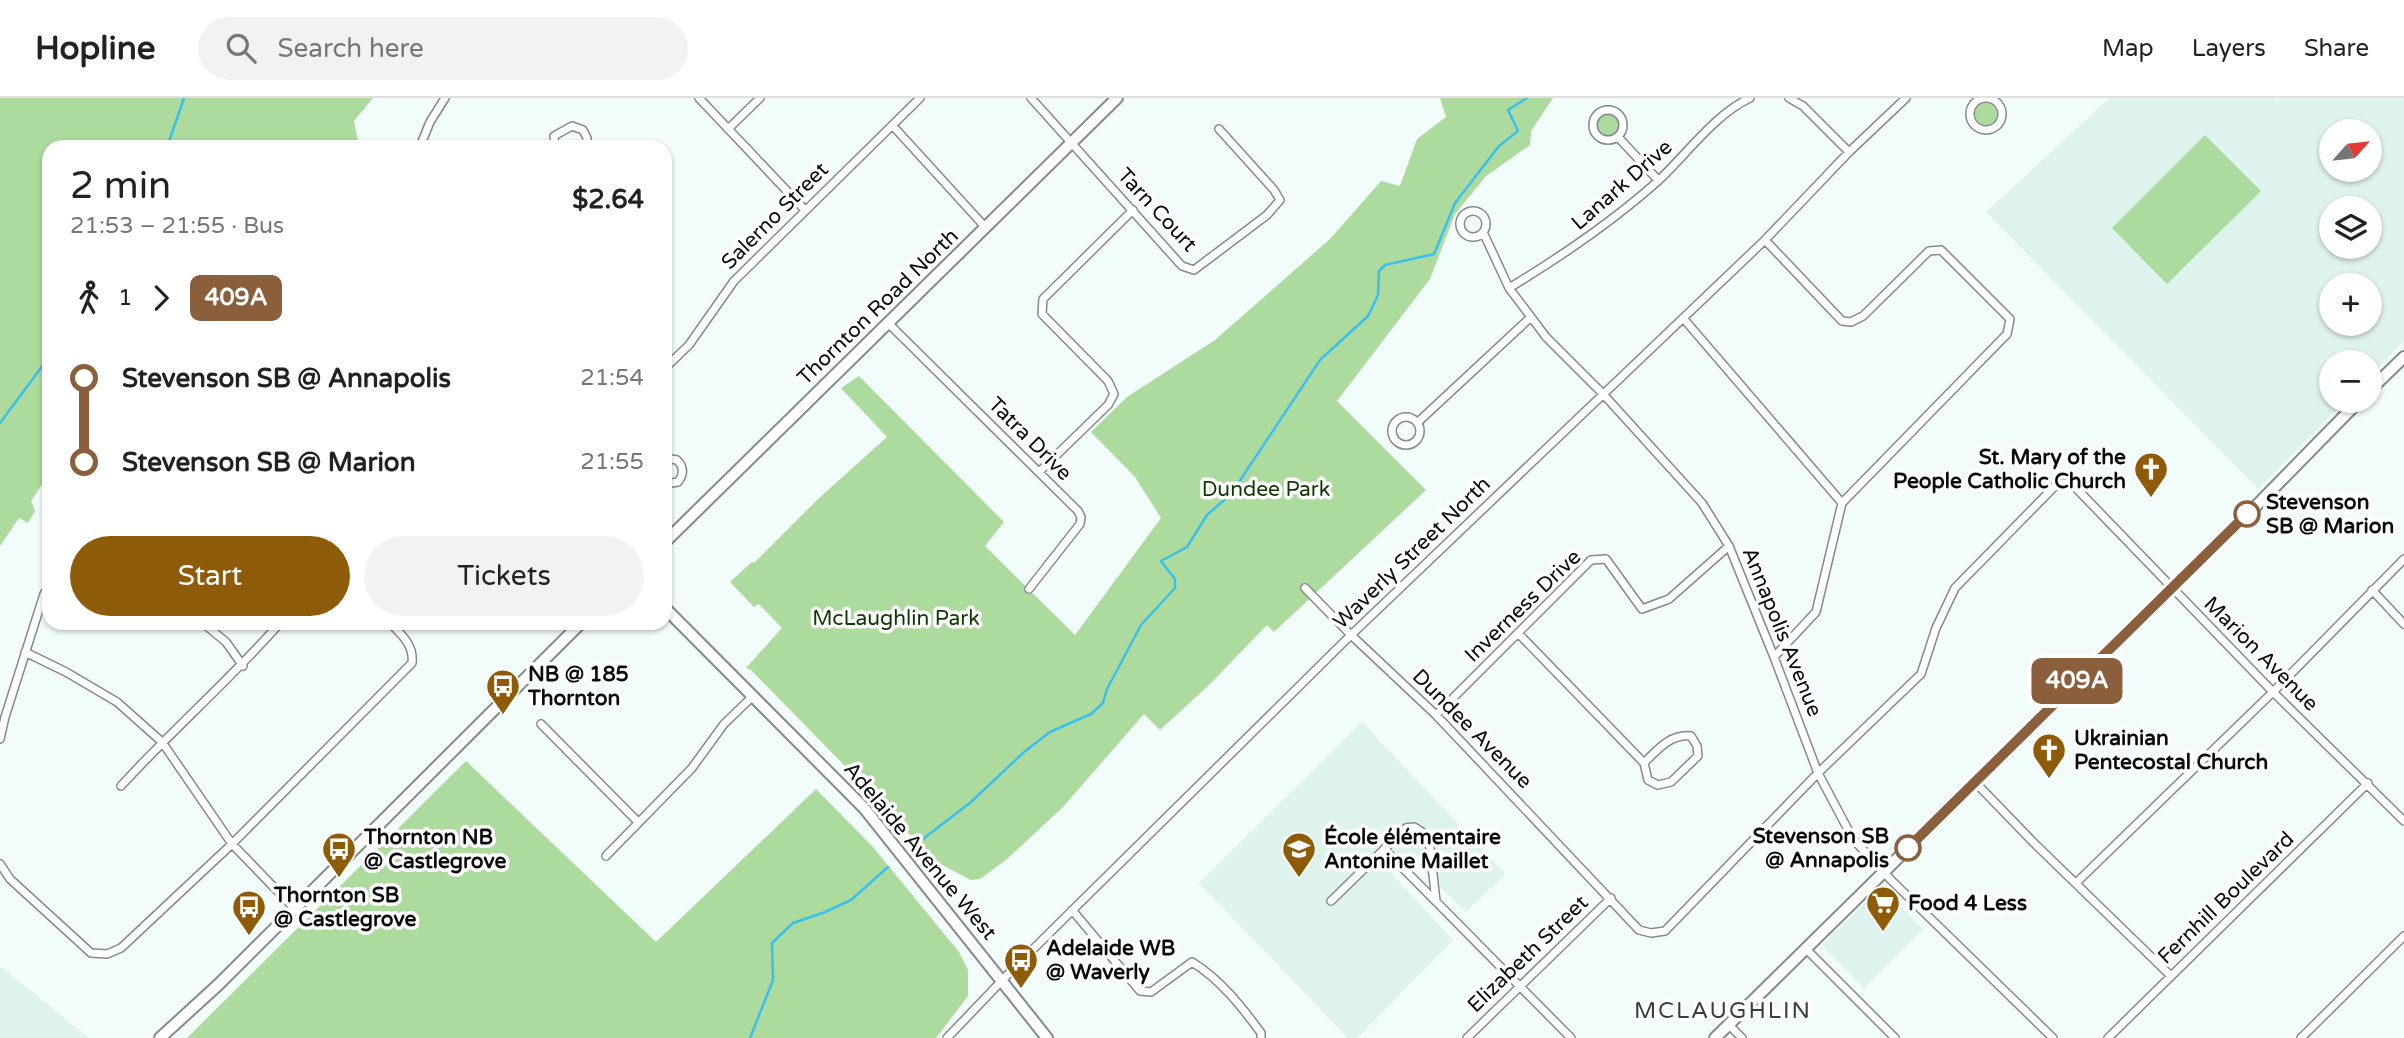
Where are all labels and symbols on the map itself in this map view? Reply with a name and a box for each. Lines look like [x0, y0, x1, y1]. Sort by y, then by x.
north arrow [2319, 119, 2382, 182]
street label: Lanark Drive [1567, 134, 1678, 235]
street label: Salerno Street [716, 157, 834, 275]
street label: Tarn Court [1112, 163, 1202, 257]
street label: Thornton Road North [792, 224, 964, 390]
street label: Tatra Drive [983, 392, 1077, 486]
place label: St. Mary of the People Catholic Church [1893, 445, 2126, 494]
church icon: St. Mary of the People Catholic Church [2132, 450, 2170, 499]
street label: Waverly Street North [1328, 472, 1496, 634]
park label: Dundee Park [1202, 477, 1330, 502]
place label: Stevenson SB @ Marion [2266, 490, 2394, 539]
marker: Stevenson SB @ Marion [2234, 501, 2260, 527]
street label: Inverness Drive [1460, 544, 1586, 668]
street label: Annapolis Avenue [1737, 544, 1827, 720]
street label: Marion Avenue [2199, 592, 2323, 716]
park label: McLaughlin Park [812, 606, 980, 631]
line badge: 409A [2028, 658, 2126, 704]
place label: NB @ 185 Thornton [527, 662, 629, 711]
street label: Dundee Avenue [1407, 664, 1537, 794]
bus stop icon: NB @ 185 Thornton [484, 667, 522, 716]
place label: Ukrainian Pentecostal Church [2074, 726, 2268, 775]
church icon: Ukrainian Pentecostal Church [2030, 731, 2068, 780]
street label: Adelaide Avenue West [838, 757, 1002, 945]
place label: École élémentaire Antonine Maillet [1324, 824, 1501, 874]
place label: Stevenson SB @ Annapolis [1753, 824, 1889, 873]
place label: Thornton NB @ Castlegrove [363, 825, 506, 874]
street label: Fernhill Boulevard [2153, 827, 2299, 969]
bus stop icon: Thornton NB @ Castlegrove [320, 830, 358, 879]
school or university icon: École élémentaire Antonine Maillet [1280, 830, 1318, 879]
marker: Stevenson SB @ Annapolis [1895, 835, 1921, 861]
place label: Thornton SB @ Castlegrove [273, 883, 416, 932]
supermarket icon: Food 4 Less [1864, 884, 1902, 933]
bus stop icon: Thornton SB @ Castlegrove [230, 888, 268, 937]
street label: Elizabeth Street [1463, 890, 1593, 1018]
place label: Food 4 Less [1908, 891, 2027, 916]
place label: Adelaide WB @ Waverly [1046, 936, 1175, 985]
bus stop icon: Adelaide WB @ Waverly [1002, 941, 1040, 990]
district label: MCLAUGHLIN [1634, 997, 1812, 1025]

